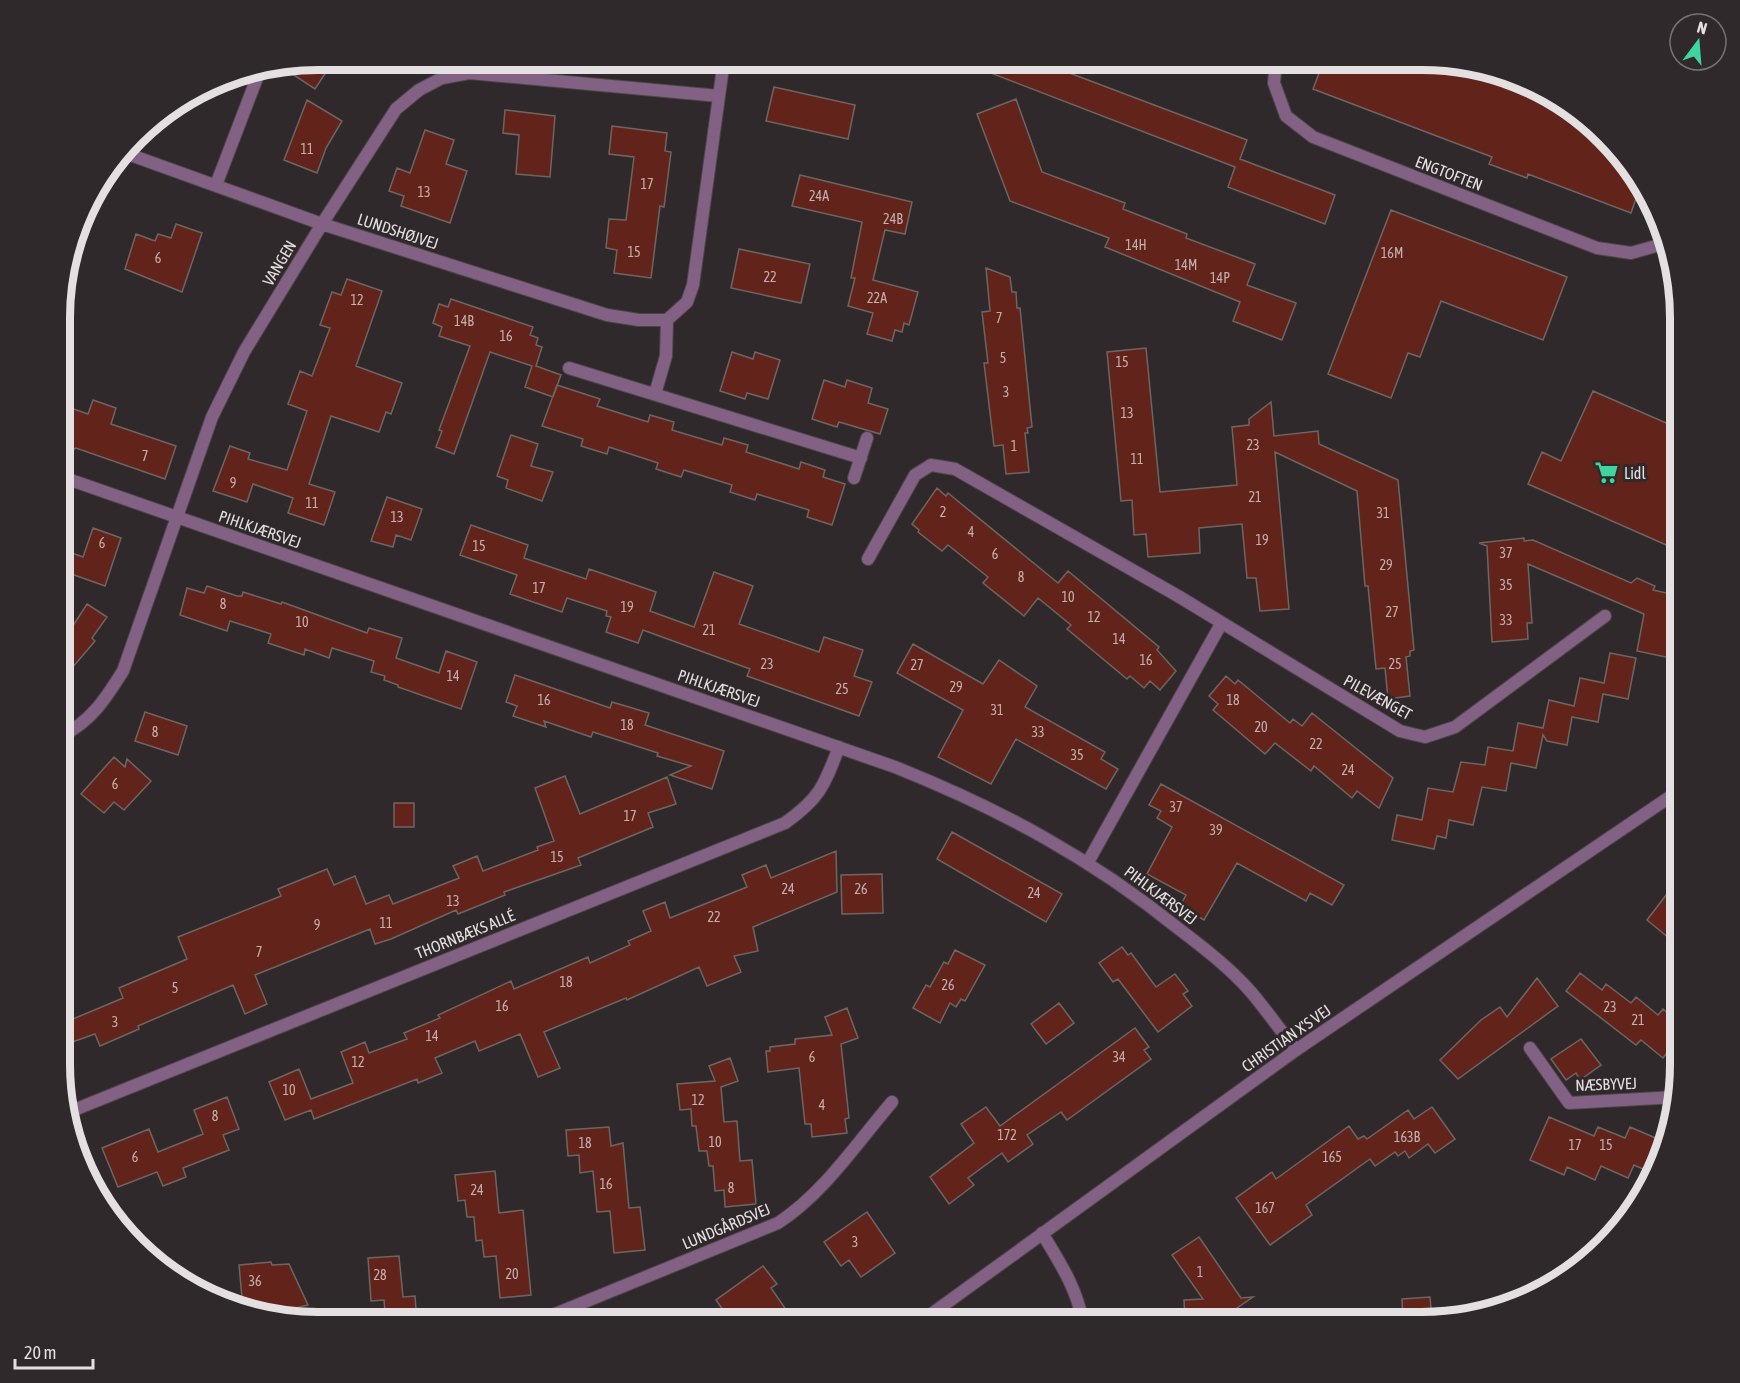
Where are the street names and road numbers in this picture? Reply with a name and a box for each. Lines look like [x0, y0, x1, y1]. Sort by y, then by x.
street label: ENGTOFTEN [1413, 152, 1485, 194]
street label: LUNDSHØJVEJ [355, 209, 441, 253]
street label: VANGEN [259, 237, 299, 289]
street label: PIHLKJÆRSVEJ [216, 507, 304, 551]
street label: PIHLKJÆRSVEJ [675, 666, 763, 710]
street label: PILEVÆNGET [1341, 671, 1415, 723]
street label: PIHLKJÆRSVEJ [1121, 862, 1201, 928]
street label: THORNBÆKS ALLÉ [413, 906, 517, 962]
street label: CHRISTIAN X'S VEJ [1238, 1001, 1334, 1075]
street label: NÆSBYVEJ [1575, 1074, 1637, 1094]
street label: LUNDGÅRDSVEJ [679, 1198, 773, 1253]

